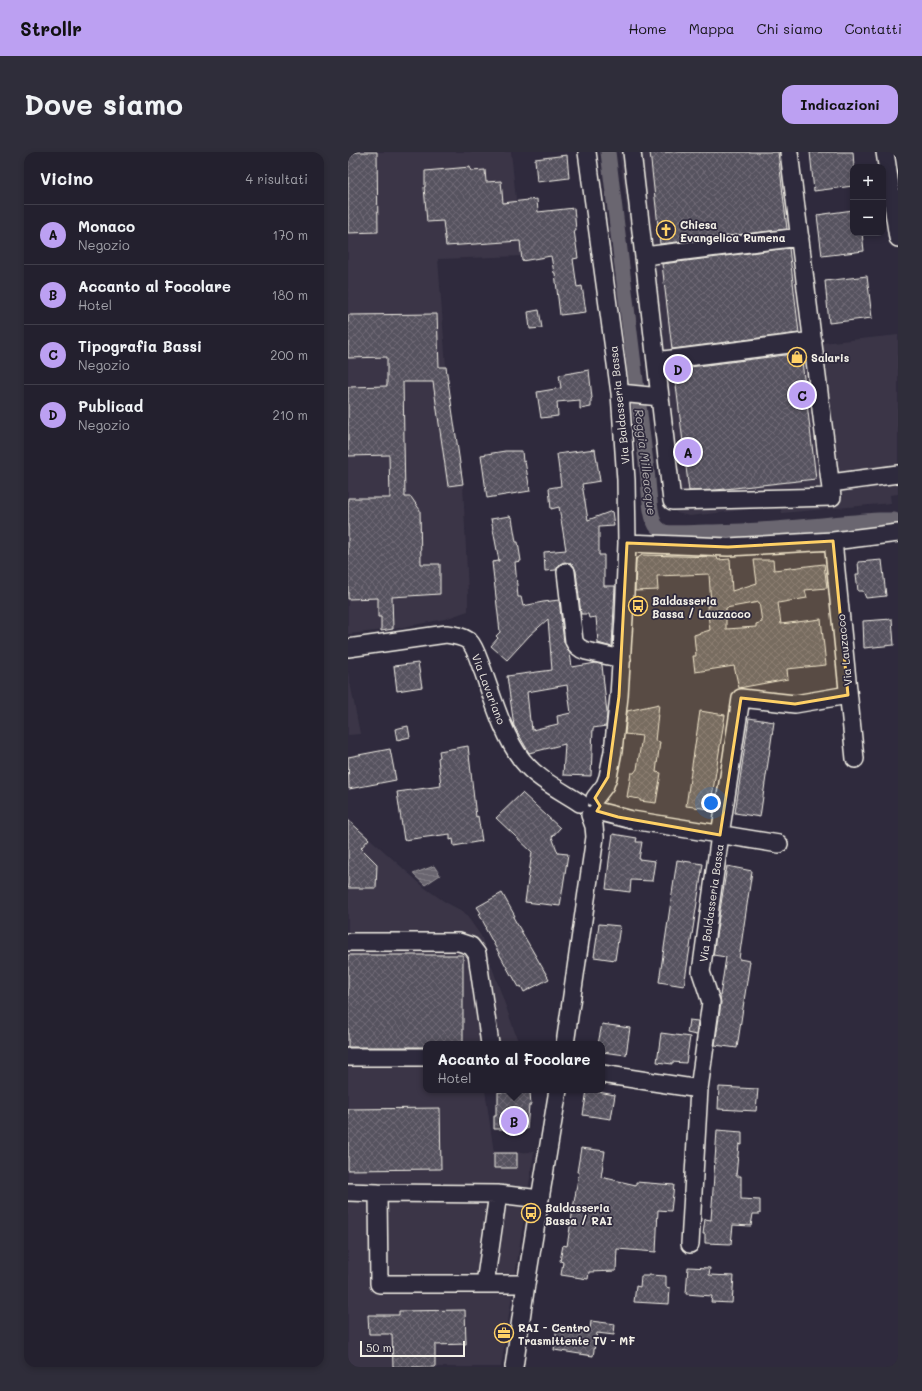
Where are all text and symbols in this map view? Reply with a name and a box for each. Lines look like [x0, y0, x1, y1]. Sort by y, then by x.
text: Strollr [20, 16, 82, 41]
text: Home [629, 19, 667, 38]
text: Mappa [689, 19, 735, 38]
text: Chi siamo [757, 19, 822, 38]
text: Contatti [844, 19, 902, 38]
button: Indicazioni [782, 85, 898, 124]
text: Dove siamo [24, 86, 183, 122]
map controls [850, 164, 886, 236]
button: + [850, 164, 886, 200]
text: Vicino [40, 167, 93, 189]
text: 4 risultati [245, 170, 308, 187]
button: − [850, 200, 886, 236]
text: Monaco [78, 216, 135, 236]
place label: Chiesa Evangelica Rumena [680, 217, 786, 245]
church icon: Chiesa Evangelica Rumena [655, 219, 677, 241]
text: A [48, 226, 58, 243]
text: 170 m [272, 226, 308, 243]
text: Negozio [78, 236, 130, 253]
text: Accanto al Focolare [78, 276, 231, 296]
text: B [49, 286, 57, 303]
text: 180 m [272, 286, 308, 303]
text: Hotel [78, 296, 112, 313]
text: Tipografia Bassi [78, 336, 202, 356]
street label: Via Baldasseria Bassa [605, 345, 633, 465]
text: C [48, 346, 58, 363]
text: 200 m [270, 346, 308, 363]
shop icon: Salaris [786, 346, 808, 368]
place label: Salaris [811, 350, 850, 365]
pin: D [665, 354, 691, 384]
text: Negozio [78, 356, 130, 373]
pin: C [789, 380, 815, 410]
text: Publicad [78, 396, 143, 416]
text: D [48, 406, 58, 423]
text: 210 m [272, 406, 308, 423]
water label: Roggia Milleacque [632, 408, 660, 516]
text: Negozio [78, 416, 130, 433]
pin: A [675, 437, 701, 467]
place label: Baldasseria Bassa / Lauzacco [652, 593, 751, 621]
bus stop icon: Baldasseria Bassa / Lauzacco [627, 595, 649, 617]
street label: Via Lauzacco [833, 613, 855, 687]
street label: Via Lavariano [469, 652, 510, 727]
your location [701, 793, 721, 813]
street label: Via Baldasseria Bassa [695, 843, 727, 963]
popup [423, 1041, 605, 1093]
text: Accanto al Focolare [438, 1049, 590, 1069]
text: Hotel [438, 1069, 472, 1086]
pin: B [501, 1106, 527, 1136]
place label: Baldasseria Bassa / RAI [545, 1200, 613, 1228]
bus stop icon: Baldasseria Bassa / RAI [520, 1202, 542, 1224]
place label: RAI - Centro Trasmittente TV - MF [518, 1320, 635, 1348]
office icon: RAI - Centro Trasmittente TV - MF [493, 1322, 515, 1344]
scale bar [360, 1339, 465, 1358]
text: 50 m [366, 1340, 392, 1355]

